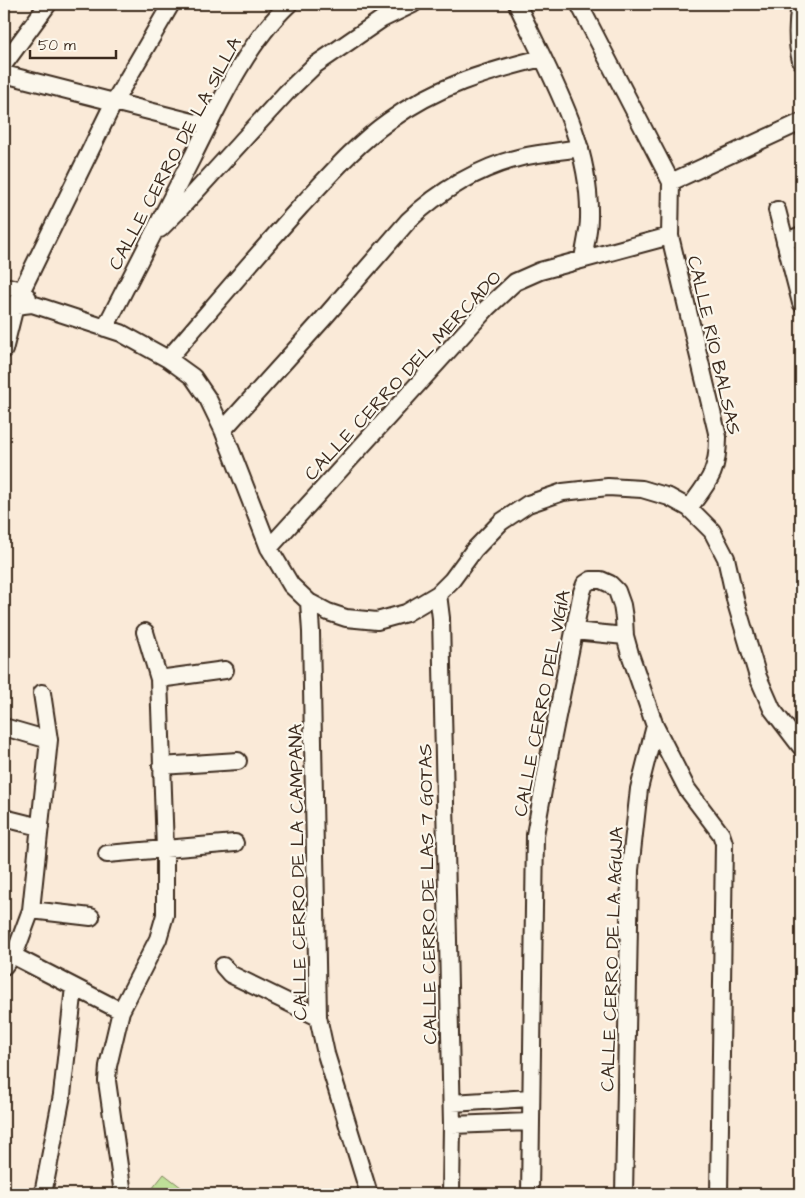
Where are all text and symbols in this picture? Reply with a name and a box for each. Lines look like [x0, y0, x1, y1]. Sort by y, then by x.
scale bar [30, 28, 116, 60]
street label: CALLE CERRO DE LA SILLA [102, 32, 248, 275]
text: 50 m [38, 35, 76, 56]
street label: CALLE RÍO BALSAS [680, 253, 747, 438]
street label: CALLE CERRO DEL MERCADO [298, 265, 508, 487]
street label: CALLE CERRO DEL VIGÍA [507, 588, 578, 819]
street label: CALLE CERRO DE LA CAMPANA [282, 723, 315, 1021]
street label: CALLE CERRO DE LAS 7 GOTAS [412, 743, 445, 1044]
street label: CALLE CERRO DE LA AGUJA [594, 826, 631, 1092]

